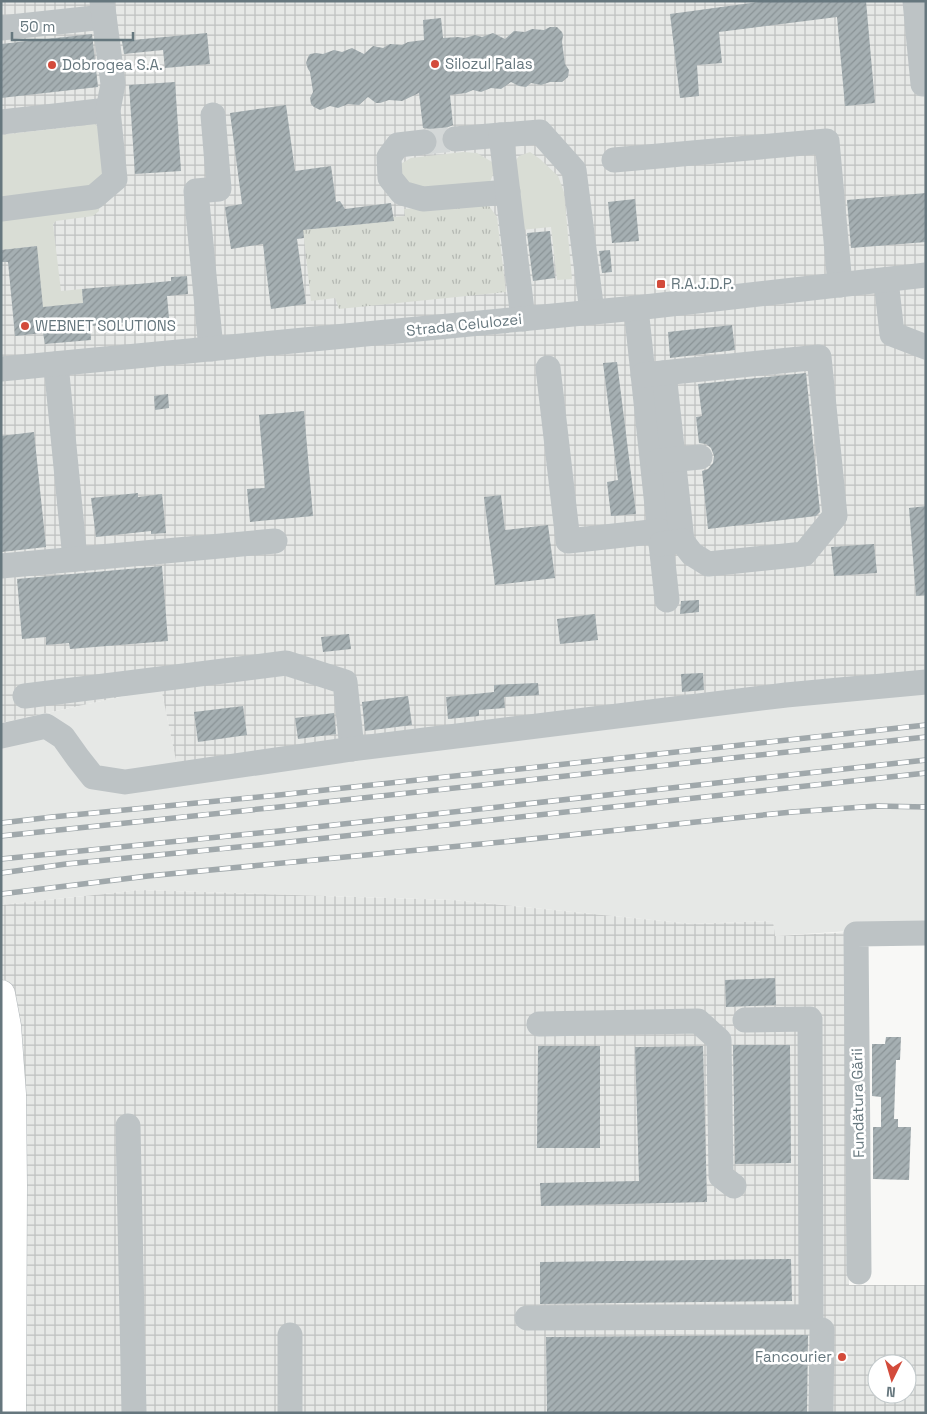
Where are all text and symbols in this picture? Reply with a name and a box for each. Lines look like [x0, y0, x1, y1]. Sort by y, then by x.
scale bar [12, 10, 134, 42]
text: 50 m [20, 17, 55, 36]
place label: Silozul Palas [445, 54, 533, 73]
place label: Dobrogea S.A. [62, 55, 163, 74]
marker: Silozul Palas [429, 58, 441, 70]
marker: Dobrogea S.A. [46, 59, 58, 71]
place label: R.A.J.D.P. [671, 274, 734, 293]
marker: R.A.J.D.P. [655, 278, 667, 290]
street label: Strada Celulozei [405, 309, 523, 340]
place label: WEBNET SOLUTIONS [35, 316, 176, 335]
marker: WEBNET SOLUTIONS [19, 320, 31, 332]
street label: Fundătura Gării [847, 1048, 868, 1158]
place label: Fancourier [755, 1347, 832, 1366]
marker: Fancourier [836, 1351, 848, 1363]
north arrow [867, 1354, 917, 1404]
text: N [885, 1383, 896, 1401]

